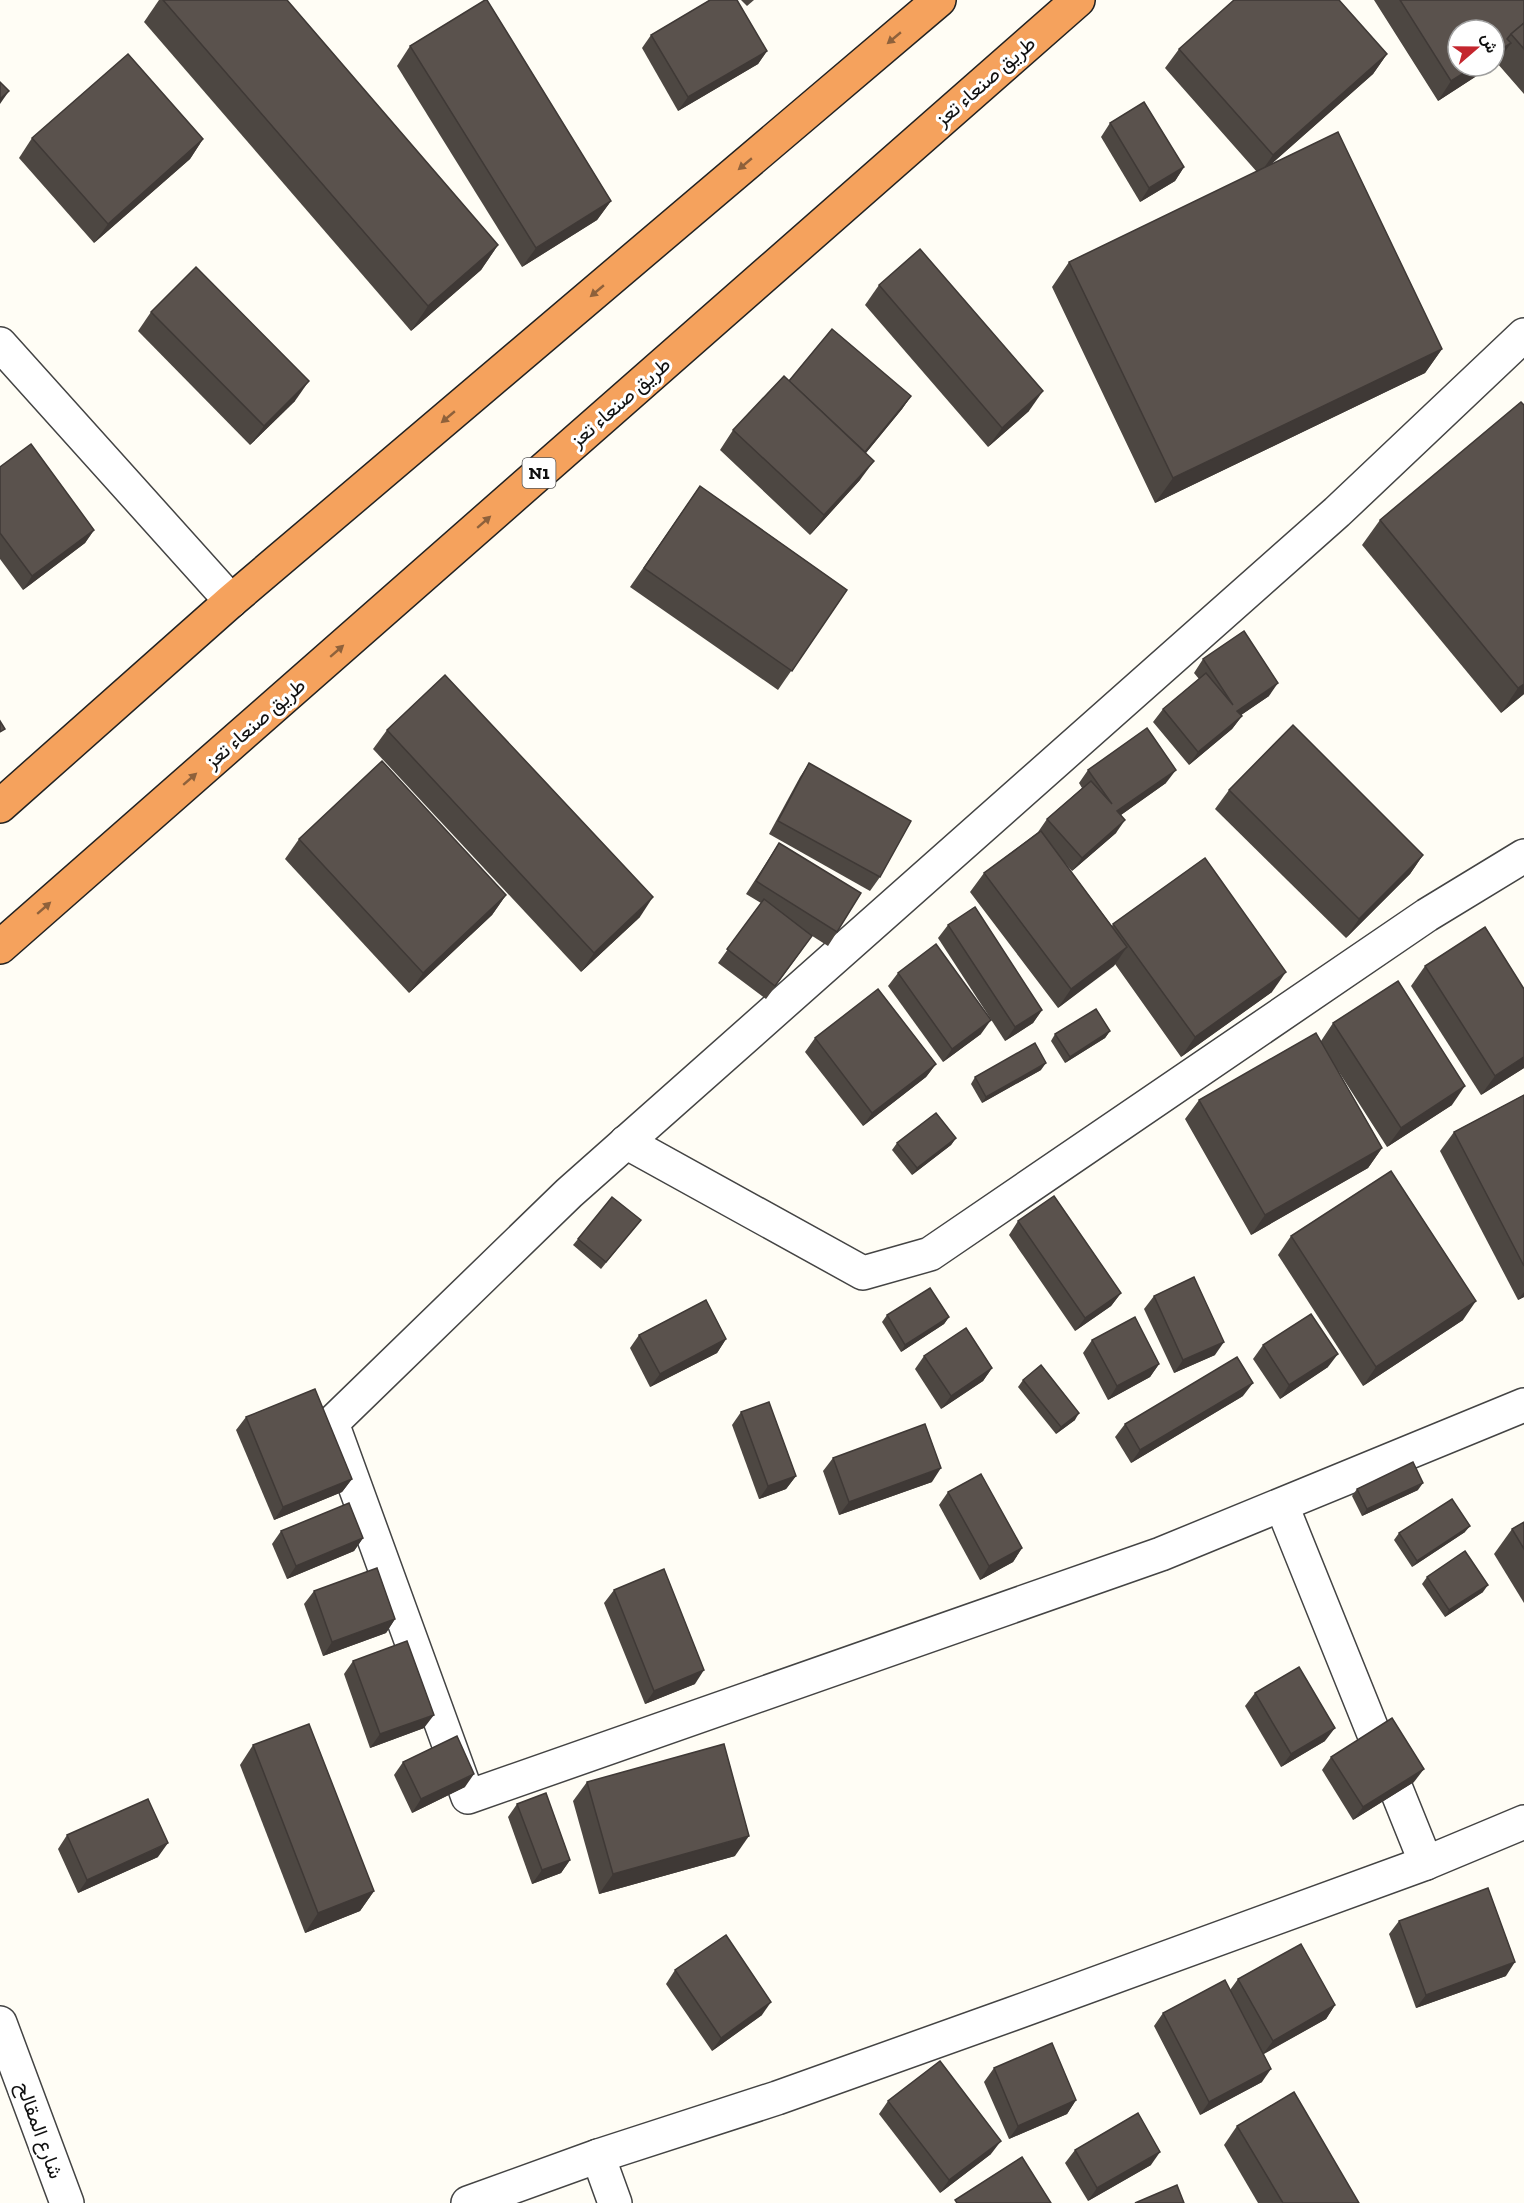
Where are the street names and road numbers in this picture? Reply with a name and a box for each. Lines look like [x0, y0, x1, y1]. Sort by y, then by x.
street label: طريق صنعاء تعز [929, 31, 1041, 132]
street label: طريق صنعاء تعز [564, 352, 676, 453]
road number: N1 [522, 458, 556, 488]
street label: طريق صنعاء تعز [199, 673, 311, 774]
street label: شارع المقالح [10, 2078, 69, 2182]

